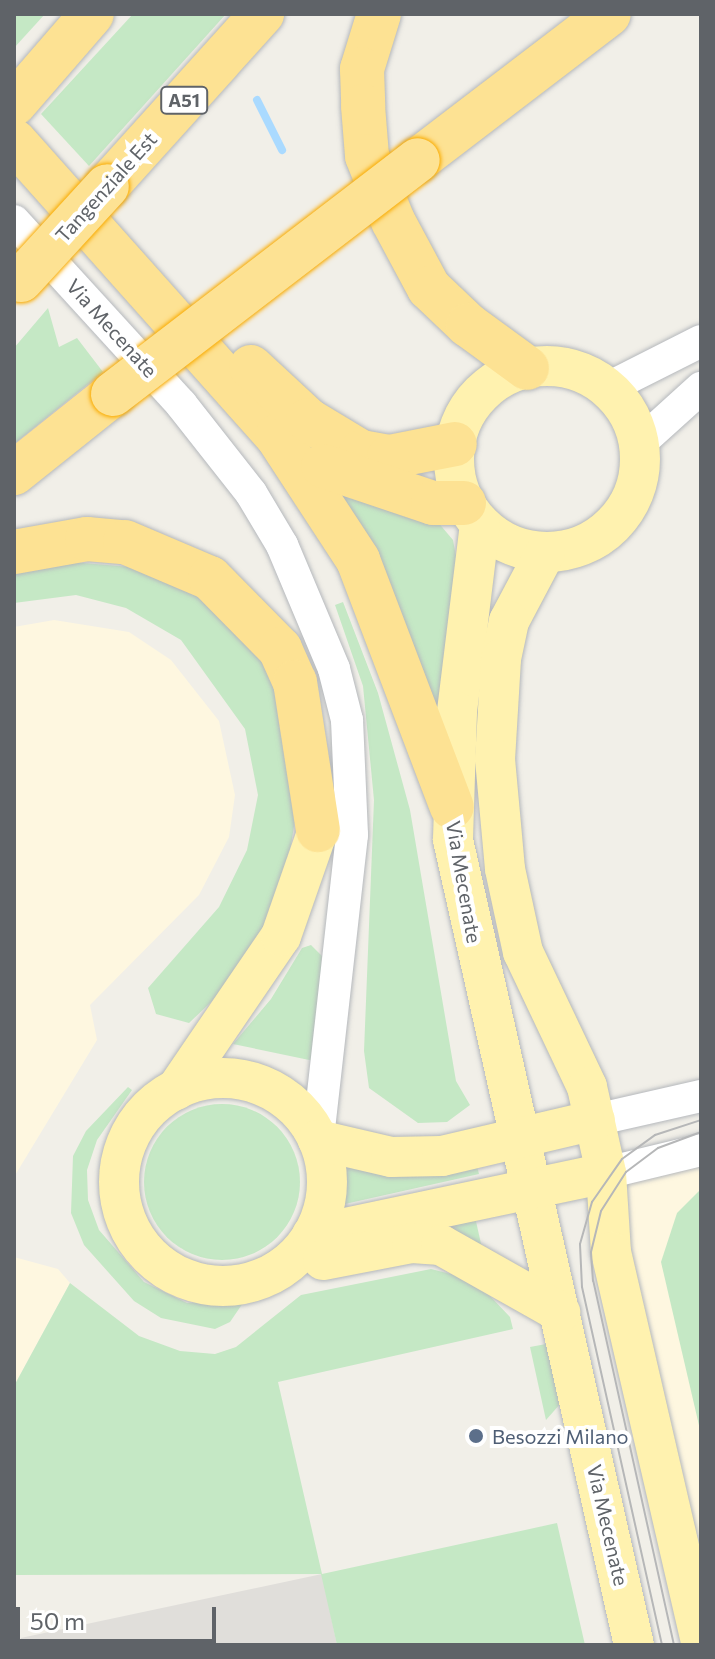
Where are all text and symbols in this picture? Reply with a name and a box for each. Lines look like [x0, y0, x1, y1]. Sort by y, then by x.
road number: A51 [160, 86, 208, 114]
street label: Tangenziale Est [50, 127, 162, 247]
street label: Via Mecenate [62, 274, 162, 382]
street label: Via Mecenate [441, 819, 487, 945]
place label: Besozzi Milano [492, 1424, 629, 1448]
marker: Besozzi Milano [467, 1427, 485, 1445]
street label: Via Mecenate [582, 1462, 634, 1588]
scale bar [20, 1591, 220, 1641]
text: 50 m [30, 1606, 85, 1635]

